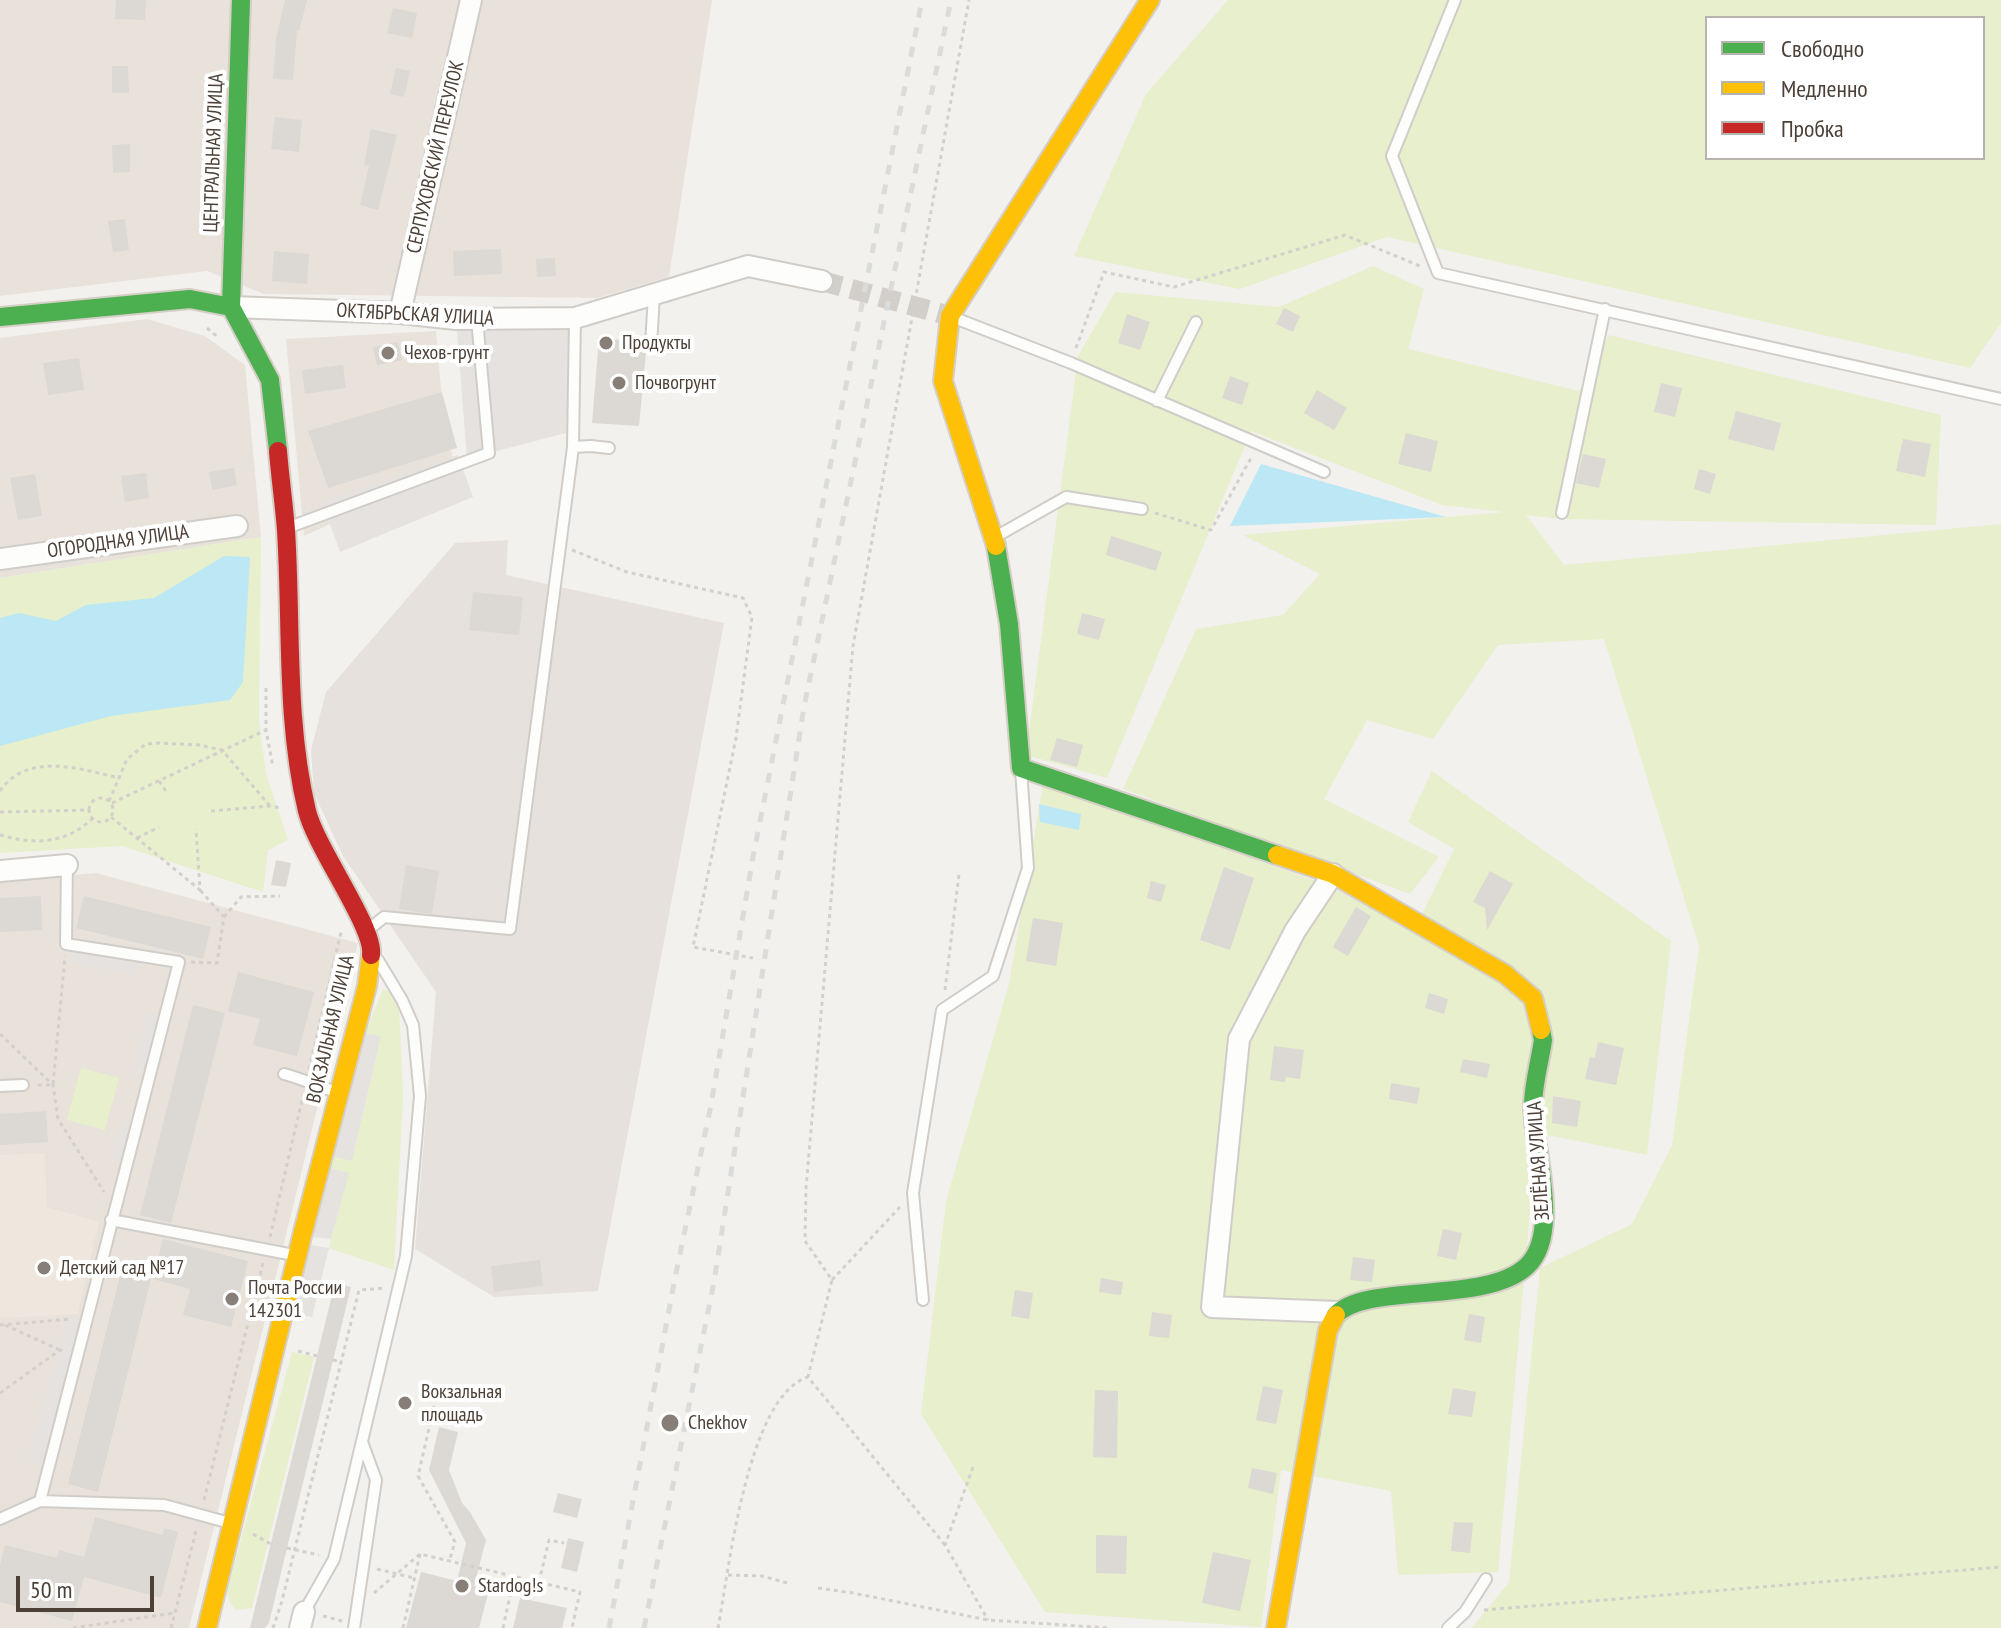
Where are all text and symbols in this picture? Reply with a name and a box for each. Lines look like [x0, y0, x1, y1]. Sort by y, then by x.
legend [1705, 16, 1985, 160]
text: Свободно [1781, 33, 1864, 64]
street label: СЕРПУХОВСКИЙ ПЕРЕУЛОК [402, 58, 470, 256]
street label: ЦЕНТРАЛЬНАЯ УЛИЦА [199, 73, 229, 233]
text: Медленно [1781, 73, 1868, 104]
text: Пробка [1781, 113, 1844, 144]
street label: ОКТЯБРЬСКАЯ УЛИЦА [336, 299, 494, 331]
place label: Продукты [622, 331, 691, 355]
marker: Продукты [597, 334, 615, 352]
place label: Чехов-грунт [404, 341, 489, 365]
marker: Чехов-грунт [379, 344, 397, 362]
place label: Почвогрунт [635, 371, 716, 395]
marker: Почвогрунт [610, 374, 628, 392]
street label: ОГОРОДНАЯ УЛИЦА [46, 520, 190, 564]
street label: ВОКЗАЛЬНАЯ УЛИЦА [302, 953, 360, 1105]
street label: ЗЕЛЁНАЯ УЛИЦА [1523, 1100, 1555, 1222]
place label: Детский сад №17 [60, 1256, 184, 1280]
marker: Детский сад №17 [35, 1259, 53, 1277]
place label: Почта России 142301 [248, 1276, 342, 1323]
marker: Почта России 142301 [223, 1290, 241, 1308]
place label: Вокзальная площадь [421, 1380, 502, 1427]
marker: Вокзальная площадь [396, 1394, 414, 1412]
place label: Chekhov [688, 1411, 747, 1435]
marker: Chekhov [659, 1412, 681, 1434]
scale bar [20, 1560, 158, 1610]
text: 50 m [30, 1574, 72, 1605]
place label: Stardog!s [478, 1574, 543, 1598]
marker: Stardog!s [453, 1577, 471, 1595]

